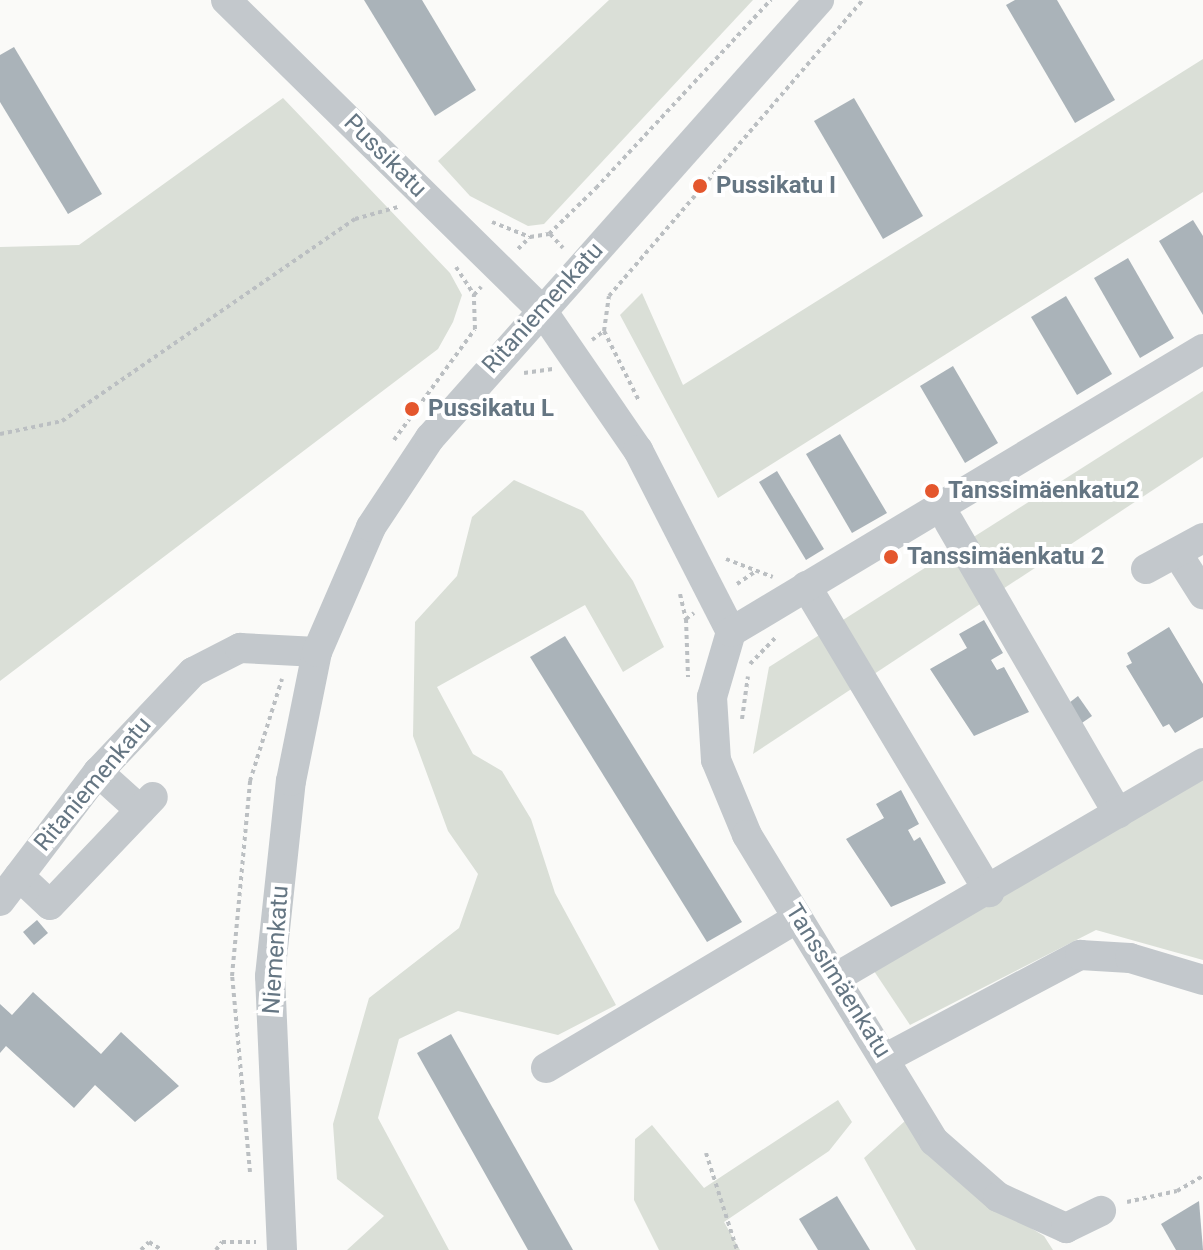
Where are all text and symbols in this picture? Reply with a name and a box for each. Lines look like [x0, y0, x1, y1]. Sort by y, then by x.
street label: Pussikatu [338, 109, 432, 203]
place label: Pussikatu I [716, 172, 836, 200]
marker: Pussikatu I [691, 177, 709, 195]
street label: Ritaniemenkatu [477, 236, 609, 380]
place label: Pussikatu L [428, 395, 554, 423]
marker: Pussikatu L [403, 400, 421, 418]
place label: Tanssimäenkatu2 [948, 477, 1139, 505]
marker: Tanssimäenkatu2 [923, 482, 941, 500]
place label: Tanssimäenkatu 2 [907, 543, 1104, 571]
marker: Tanssimäenkatu 2 [882, 548, 900, 566]
street label: Ritaniemenkatu [28, 711, 158, 857]
street label: Niemenkatu [257, 885, 295, 1015]
street label: Tanssimäenkatu [779, 899, 897, 1063]

